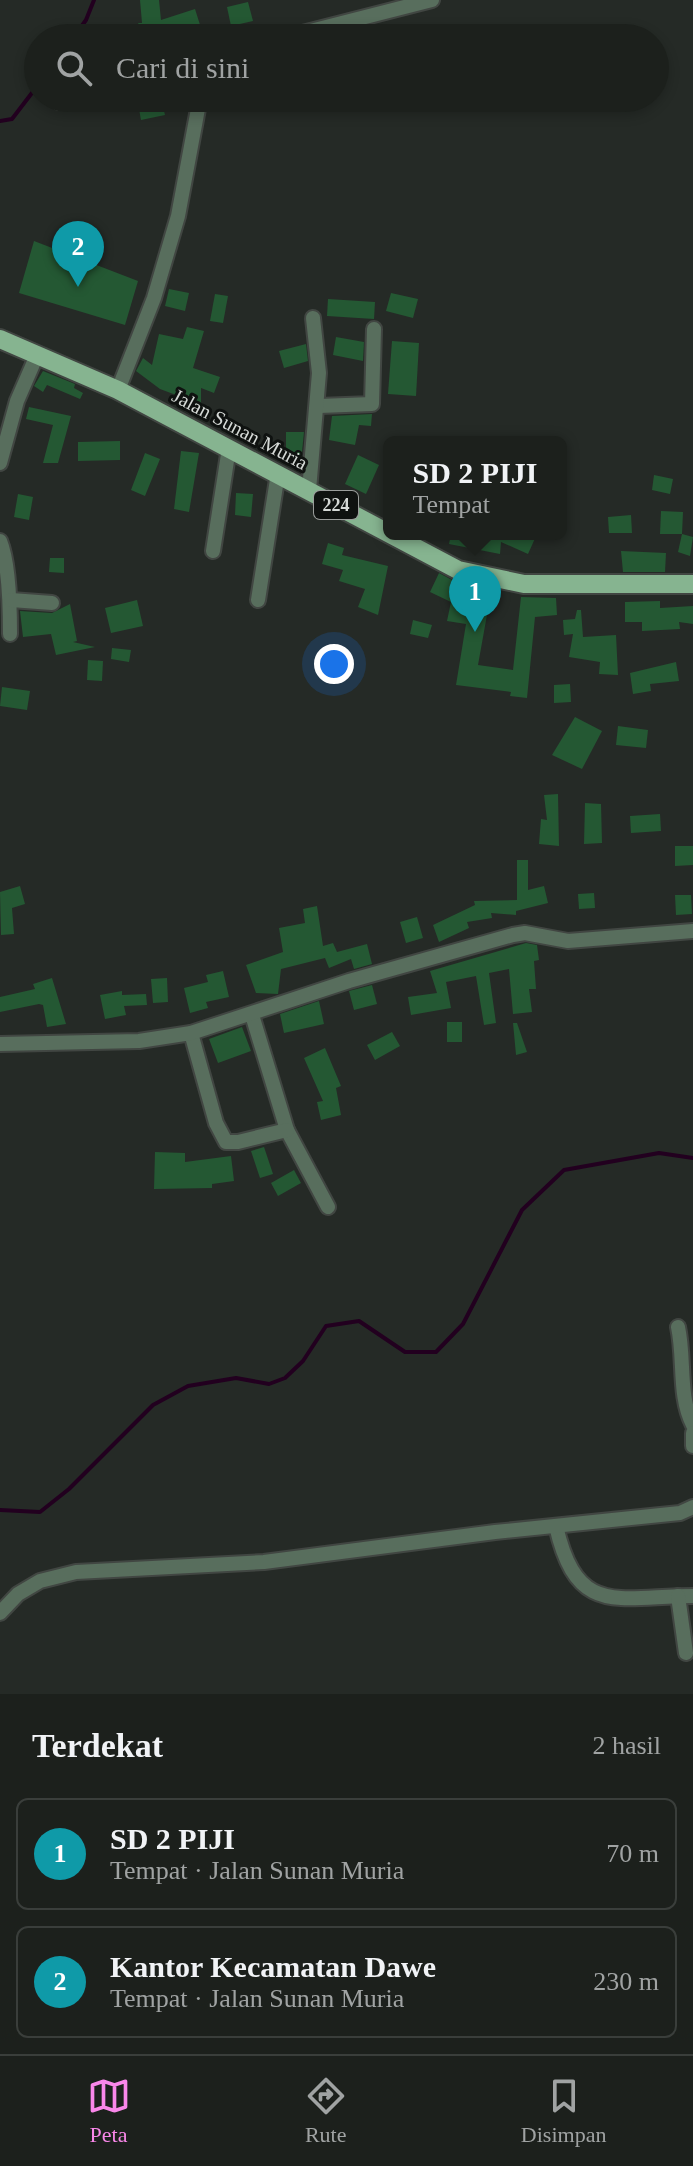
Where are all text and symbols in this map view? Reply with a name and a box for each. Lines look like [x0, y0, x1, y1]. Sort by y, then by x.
search box [24, 24, 669, 112]
icon: search [52, 46, 96, 90]
text: Cari di sini [116, 51, 249, 84]
pin: 2 [52, 221, 104, 287]
street label: Jalan Sunan Muria [169, 384, 311, 474]
popup [383, 436, 567, 540]
text: SD 2 PIJI [412, 456, 538, 489]
text: Tempat [412, 490, 490, 519]
road number: 224 [314, 491, 358, 519]
pin: 1 [449, 566, 501, 632]
your location [314, 644, 354, 684]
text: Terdekat [32, 1727, 163, 1764]
text: 2 hasil [592, 1731, 661, 1760]
text: SD 2 PIJI [110, 1822, 235, 1855]
text: 1 [54, 1839, 67, 1868]
text: 70 m [606, 1839, 659, 1868]
text: Tempat · Jalan Sunan Muria [110, 1856, 404, 1885]
text: Kantor Kecamatan Dawe [110, 1950, 436, 1983]
text: 2 [54, 1967, 67, 1996]
text: 230 m [593, 1967, 659, 1996]
text: Tempat · Jalan Sunan Muria [110, 1984, 404, 2013]
tab: Peta [87, 2074, 131, 2148]
tab: Rute [304, 2074, 348, 2148]
tab: Disimpan [521, 2074, 606, 2148]

